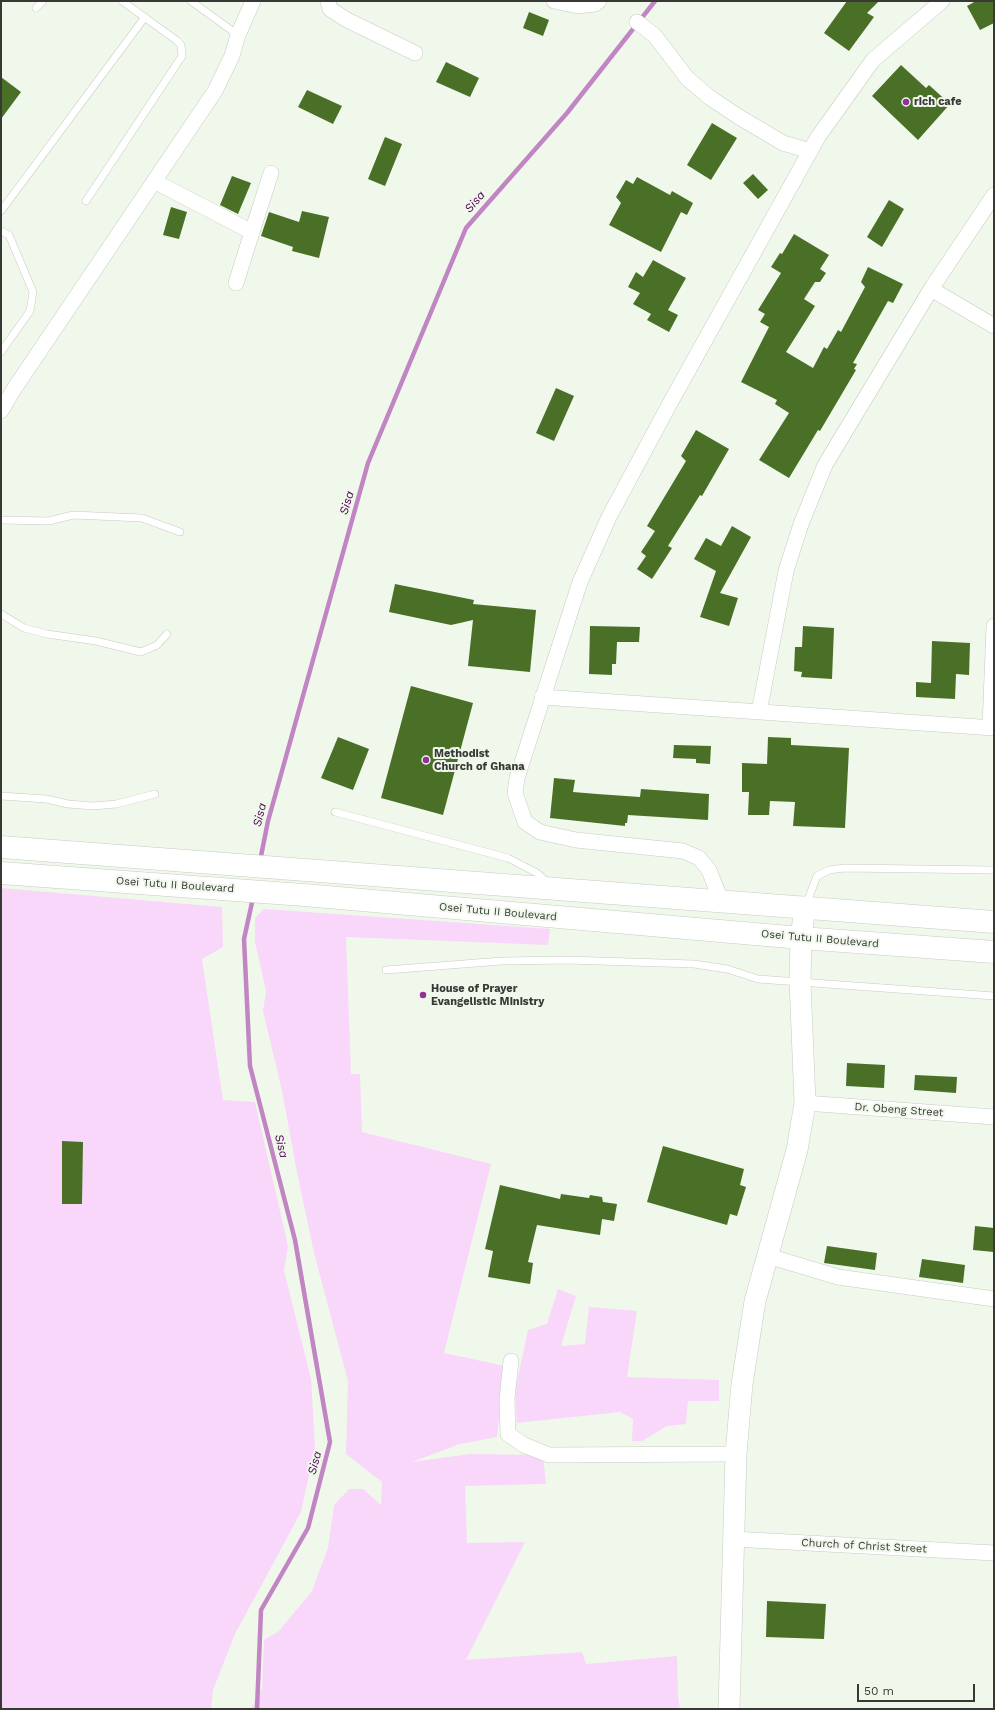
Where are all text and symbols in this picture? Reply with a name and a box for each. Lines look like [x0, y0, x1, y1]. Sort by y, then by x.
place label: rich cafe [914, 95, 962, 109]
marker: rich cafe [901, 97, 911, 107]
water label: Sisa [462, 188, 488, 216]
water label: Sisa [337, 489, 357, 517]
place label: Methodist Church of Ghana [434, 747, 525, 773]
marker: Methodist Church of Ghana [421, 755, 431, 765]
water label: Sisa [250, 802, 270, 828]
street label: Osei Tutu II Boulevard [116, 874, 234, 896]
street label: Osei Tutu II Boulevard [438, 900, 558, 924]
street label: Osei Tutu II Boulevard [760, 927, 880, 951]
place label: House of Prayer Evangelistic Ministry [431, 982, 544, 1008]
marker: House of Prayer Evangelistic Ministry [418, 990, 428, 1000]
street label: Dr. Obeng Street [854, 1100, 944, 1120]
water label: Sisa [271, 1133, 291, 1159]
water label: Sisa [305, 1449, 325, 1477]
street label: Church of Christ Street [801, 1536, 927, 1556]
scale bar [859, 1676, 977, 1702]
text: 50 m [864, 1684, 894, 1698]

